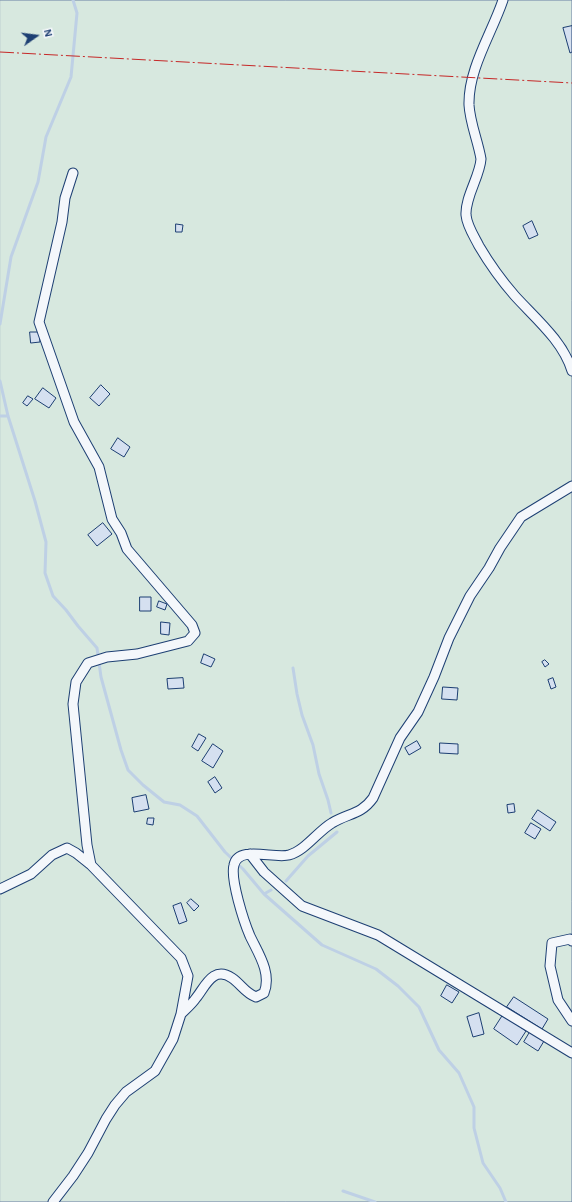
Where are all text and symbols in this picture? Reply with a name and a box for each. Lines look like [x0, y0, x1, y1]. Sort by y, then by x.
north arrow [16, 16, 56, 56]
text: N [42, 28, 54, 38]

